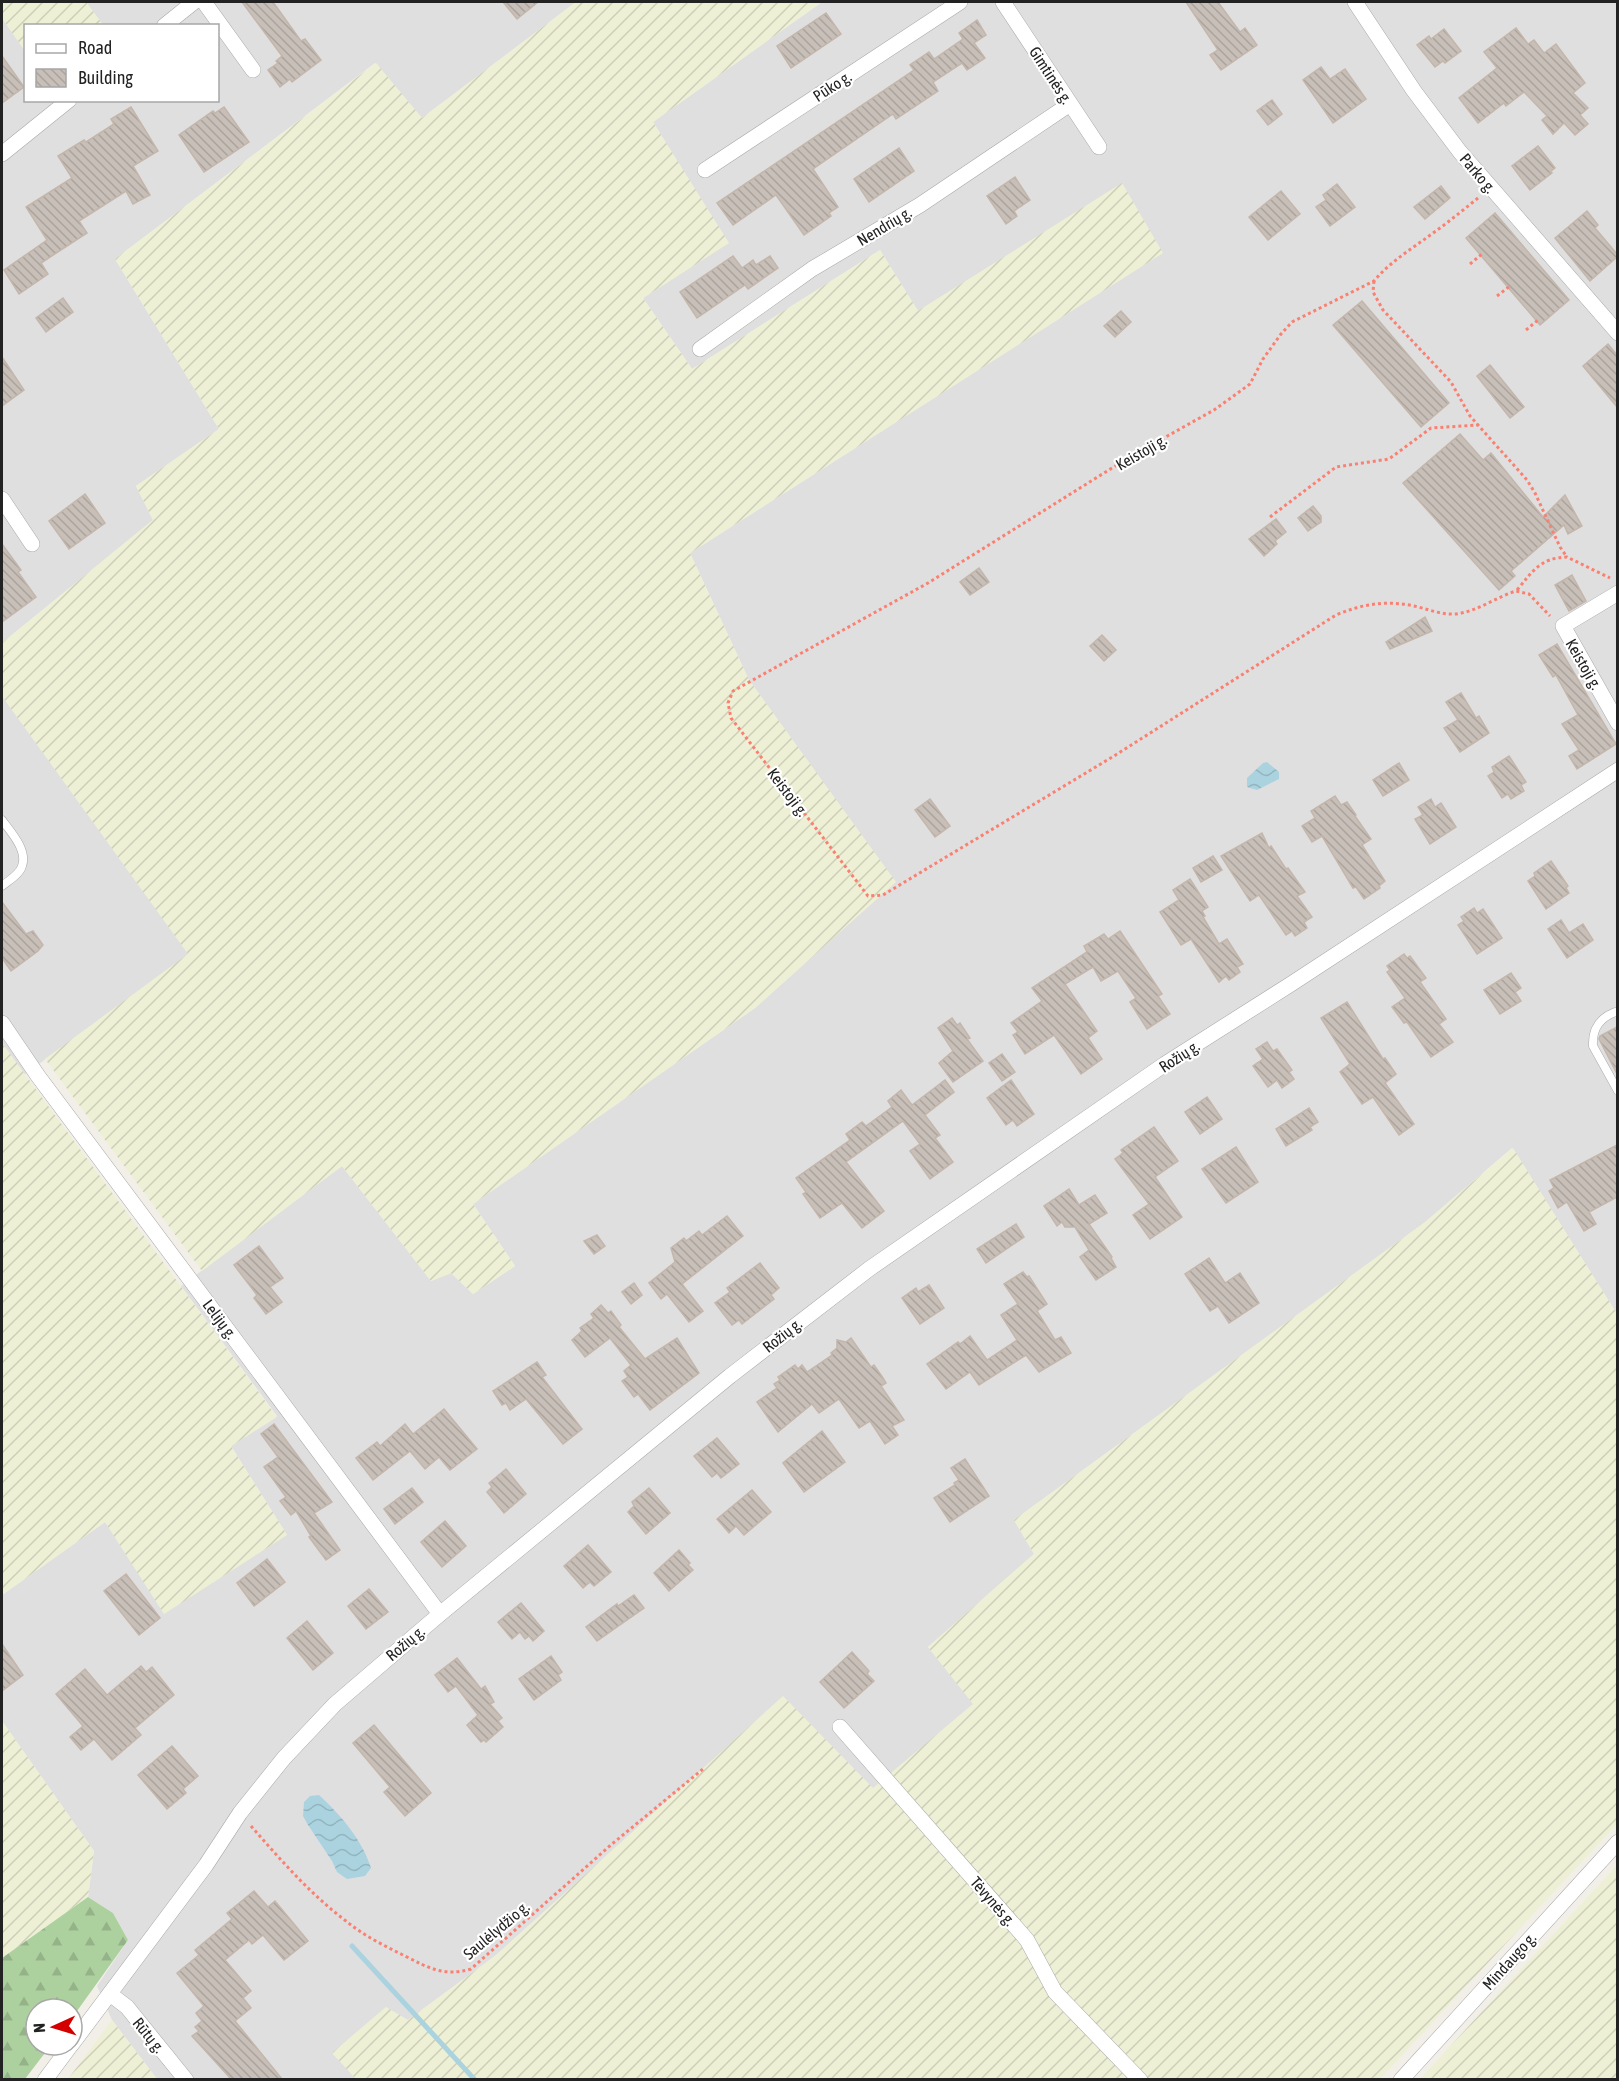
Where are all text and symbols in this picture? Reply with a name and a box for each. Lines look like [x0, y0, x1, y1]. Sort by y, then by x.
legend [24, 24, 219, 102]
text: Road [78, 37, 112, 58]
street label: Gimtinės g. [1025, 43, 1076, 108]
text: Building [78, 67, 133, 88]
street label: Pūko g. [810, 67, 855, 106]
street label: Parko g. [1456, 150, 1500, 197]
street label: Nendrių g. [854, 203, 915, 250]
street label: Keistoji g. [1113, 430, 1170, 475]
street label: Keistoji g. [1561, 636, 1606, 693]
street label: Keistoji g. [763, 764, 812, 820]
street label: Rožių g. [1155, 1036, 1203, 1076]
street label: Lelijų g. [199, 1296, 241, 1343]
street label: Rožių g. [759, 1314, 806, 1357]
street label: Rožių g. [382, 1622, 429, 1665]
street label: Tėvynės g. [966, 1873, 1019, 1930]
street label: Saulėlydžio g. [459, 1897, 533, 1963]
street label: Mindaugo g. [1479, 1929, 1540, 1994]
north arrow [24, 1997, 84, 2057]
street label: Rūtų g. [129, 2014, 169, 2057]
text: N [30, 2023, 48, 2033]

